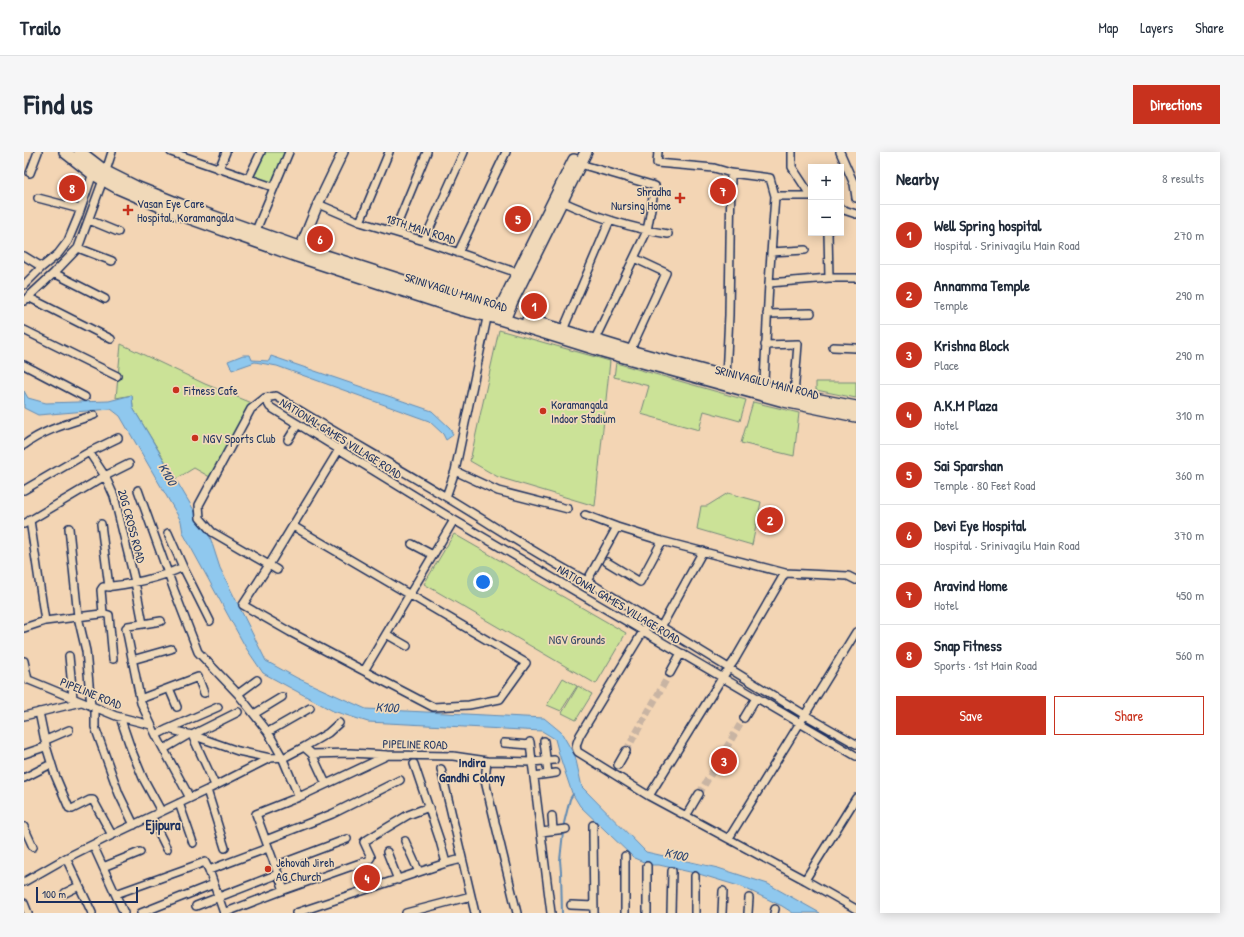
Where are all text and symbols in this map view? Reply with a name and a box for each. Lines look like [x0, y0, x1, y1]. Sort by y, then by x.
text: Trailo [20, 15, 61, 41]
text: Map [1098, 18, 1118, 37]
text: Layers [1140, 18, 1173, 37]
text: Share [1195, 18, 1224, 37]
text: Find us [24, 85, 93, 123]
button: Directions [1133, 85, 1220, 124]
map controls [808, 164, 844, 236]
button: + [808, 164, 844, 200]
text: Nearby [896, 167, 939, 190]
text: 8 results [1162, 169, 1204, 187]
pin: 8 [59, 173, 85, 203]
pin: 7 [710, 176, 736, 206]
place label: Shradha Nursing Home [611, 183, 671, 214]
marker: Shradha Nursing Home [674, 192, 686, 204]
place label: Vasan Eye Care Hospital, Koramangala [137, 195, 234, 226]
button: − [808, 200, 844, 236]
marker: Vasan Eye Care Hospital, Koramangala [122, 204, 134, 216]
pin: 5 [505, 204, 531, 234]
street label: 18TH MAIN ROAD [384, 210, 458, 248]
text: Well Spring hospital [934, 215, 1041, 236]
pin: 6 [307, 224, 333, 254]
text: 1 [907, 226, 911, 244]
text: 270 m [1174, 226, 1204, 244]
text: Hospital · Srinivagilu Main Road [934, 236, 1080, 254]
street label: SRINIVAGILU MAIN ROAD [403, 268, 510, 316]
text: Annamma Temple [934, 275, 1030, 296]
text: 2 [906, 286, 912, 304]
text: 290 m [1175, 286, 1204, 304]
pin: 1 [521, 291, 547, 321]
text: Temple [934, 296, 968, 314]
text: Krishna Block [934, 335, 1009, 356]
text: 3 [906, 346, 912, 364]
text: 290 m [1175, 346, 1204, 364]
text: Place [934, 356, 959, 374]
street label: SRINIVAGILU MAIN ROAD [713, 361, 821, 403]
place label: Fitness Cafe [183, 382, 238, 399]
marker: Fitness Cafe [171, 385, 181, 395]
street label: NATIONAL GAMES VILLAGE ROAD [277, 393, 406, 483]
text: A.K.M Plaza [934, 395, 997, 416]
place label: Koramangala Indoor Stadium [551, 396, 616, 427]
marker: Koramangala Indoor Stadium [538, 406, 548, 416]
text: 4 [907, 406, 911, 424]
text: 310 m [1176, 406, 1204, 424]
text: Hotel [934, 416, 958, 434]
place label: NGV Sports Club [203, 430, 276, 447]
marker: NGV Sports Club [190, 433, 200, 443]
text: Sai Sparshan [934, 455, 1003, 476]
water label: K100 [155, 460, 182, 490]
text: 5 [906, 466, 912, 484]
text: 360 m [1175, 466, 1204, 484]
text: Temple · 80 Feet Road [934, 476, 1035, 494]
street label: 20G CROSS ROAD [114, 487, 150, 565]
pin: 2 [757, 505, 783, 535]
text: Devi Eye Hospital [934, 515, 1026, 536]
text: 6 [906, 526, 912, 544]
text: 370 m [1174, 526, 1204, 544]
text: Hospital · Srinivagilu Main Road [934, 536, 1080, 554]
street label: NATIONAL GAMES VILLAGE ROAD [554, 560, 684, 648]
your location [473, 572, 493, 592]
text: Aravind Home [934, 575, 1008, 596]
text: 7 [906, 586, 912, 604]
text: 450 m [1176, 586, 1204, 604]
text: Hotel [934, 596, 958, 614]
park label: NGV Grounds [549, 631, 606, 648]
text: Snap Fitness [934, 635, 1002, 656]
text: 8 [906, 646, 912, 664]
text: 560 m [1176, 646, 1204, 664]
text: Sports · 1st Main Road [934, 656, 1037, 674]
street label: PIPELINE ROAD [58, 673, 125, 713]
button: Save [896, 696, 1046, 735]
button: Share [1054, 696, 1204, 735]
water label: K100 [375, 698, 400, 716]
street label: PIPELINE ROAD [382, 735, 448, 753]
pin: 3 [711, 746, 737, 776]
district label: Indira Gandhi Colony [439, 753, 506, 787]
district label: Ejipura [145, 815, 181, 836]
water label: K100 [663, 843, 690, 865]
place label: Jehovah Jireh AG Church [276, 854, 334, 885]
pin: 4 [354, 863, 380, 893]
marker: Jehovah Jireh AG Church [263, 864, 273, 874]
scale bar [36, 885, 138, 904]
text: 100 m [42, 887, 66, 901]

